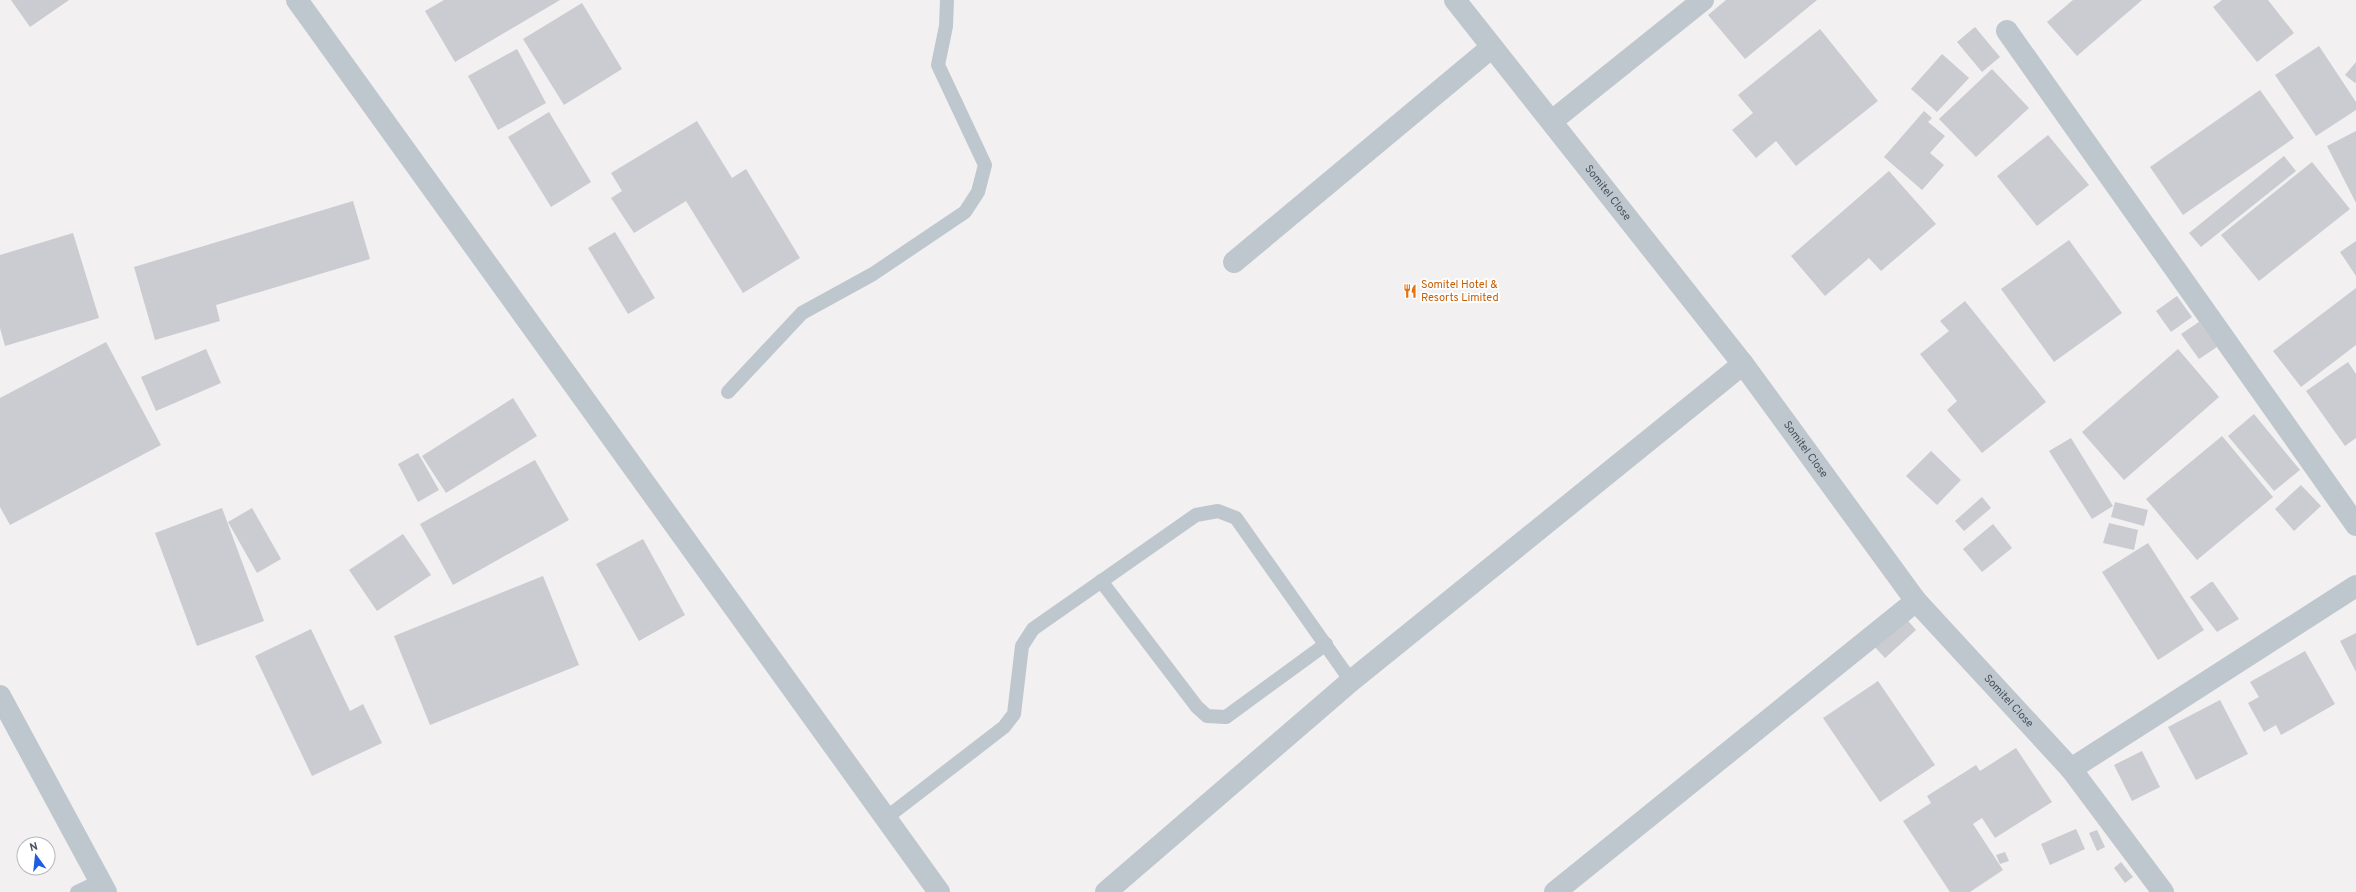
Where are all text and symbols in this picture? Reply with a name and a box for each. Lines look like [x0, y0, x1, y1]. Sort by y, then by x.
street label: Somitel Close [1581, 162, 1634, 224]
place label: Somitel Hotel & Resorts Limited [1421, 278, 1499, 305]
restaurant icon: Somitel Hotel & Resorts Limited [1402, 283, 1418, 299]
street label: Somitel Close [1780, 418, 1831, 481]
street label: Somitel Close [1981, 672, 2036, 731]
north arrow [16, 836, 56, 876]
text: N [28, 840, 39, 855]

